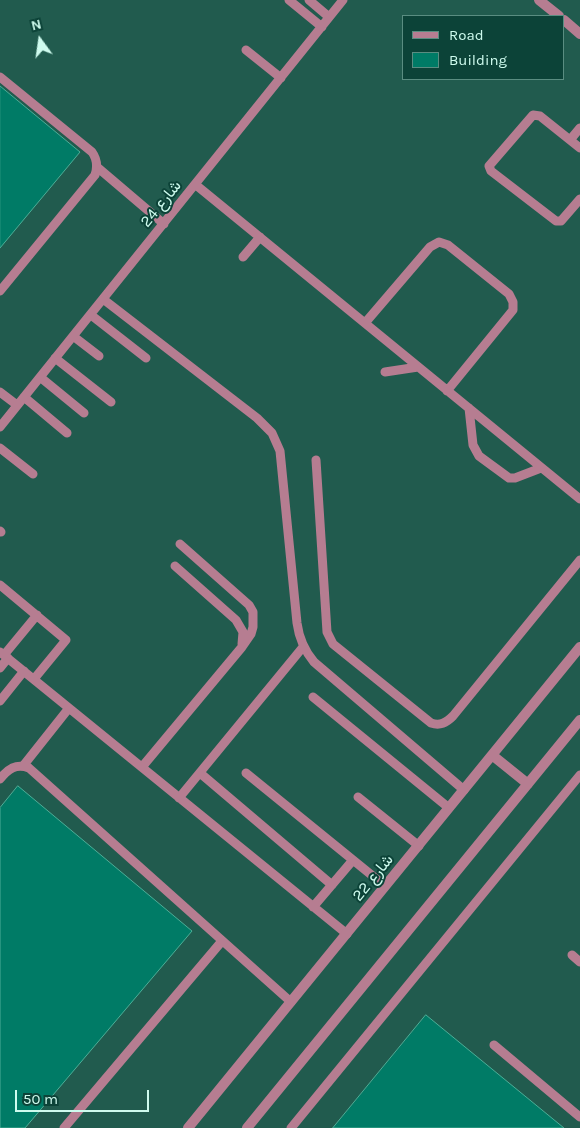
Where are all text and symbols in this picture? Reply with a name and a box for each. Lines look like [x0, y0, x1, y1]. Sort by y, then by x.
north arrow [15, 15, 65, 65]
text: N [29, 15, 43, 34]
legend [402, 15, 565, 80]
text: Road [449, 26, 484, 44]
text: Building [449, 51, 507, 69]
street label: شارع 24 [136, 177, 186, 231]
street label: شارع 22 [348, 851, 398, 905]
scale bar [18, 1080, 151, 1112]
text: 50 m [23, 1090, 58, 1108]

